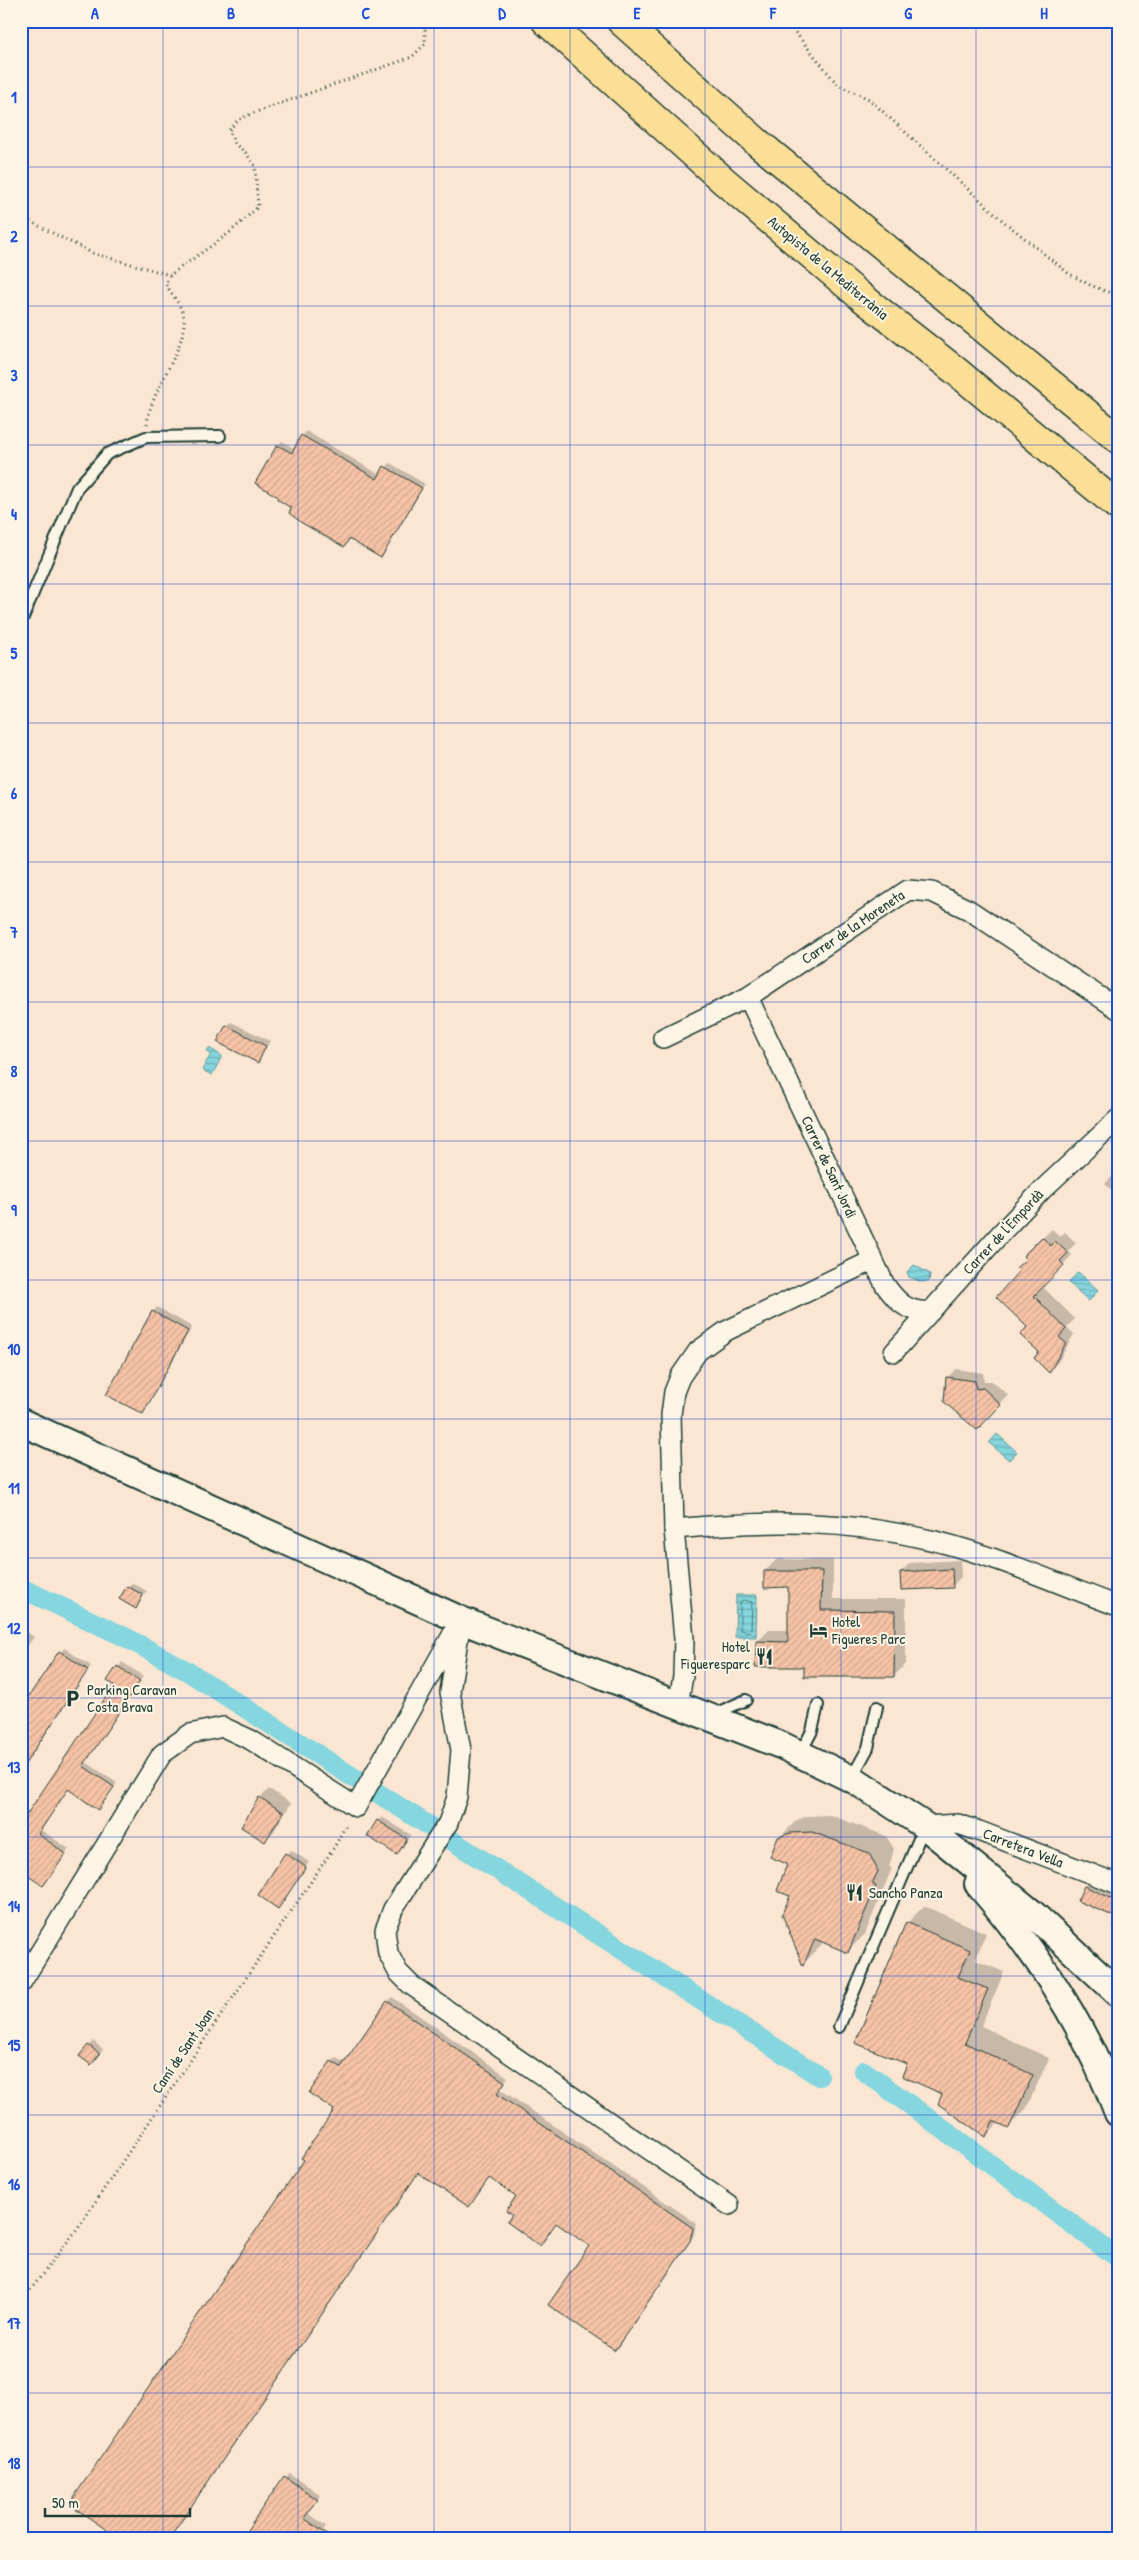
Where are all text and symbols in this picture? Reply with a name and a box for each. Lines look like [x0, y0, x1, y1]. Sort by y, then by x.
text: A [91, 2, 99, 24]
text: B [227, 2, 235, 24]
text: C [362, 2, 371, 24]
text: D [498, 2, 506, 24]
text: E [633, 2, 641, 24]
text: F [769, 2, 777, 24]
text: G [904, 2, 912, 24]
text: H [1040, 2, 1048, 24]
text: 1 [11, 86, 17, 108]
street label: Autopista de la Mediterrània [763, 211, 893, 325]
text: 2 [10, 225, 18, 247]
text: 3 [10, 364, 18, 386]
text: 4 [11, 503, 17, 525]
text: 5 [11, 642, 18, 664]
text: 6 [11, 782, 18, 804]
street label: Carrer de la Moreneta [797, 884, 908, 969]
text: 7 [9, 921, 18, 943]
text: 8 [11, 1060, 18, 1082]
street label: Carrer de Sant Jordi [797, 1112, 862, 1221]
street label: Carrer de l'Empordà [958, 1184, 1048, 1279]
text: 9 [11, 1199, 17, 1221]
text: 10 [8, 1338, 20, 1360]
text: 11 [8, 1477, 20, 1499]
place label: Hotel Figueres Parc [831, 1611, 905, 1649]
text: 12 [7, 1617, 21, 1639]
hotel icon: Hotel Figueres Parc [808, 1621, 828, 1641]
place label: Hotel Figueresparc [680, 1636, 750, 1674]
restaurant icon: Hotel Figueresparc [754, 1646, 774, 1666]
place label: Parking Caravan Costa Brava [87, 1679, 177, 1717]
parking icon: Parking Caravan Costa Brava [63, 1689, 83, 1709]
text: 13 [8, 1756, 20, 1778]
street label: Carretera Vella [980, 1823, 1067, 1873]
place label: Sancho Panza [869, 1882, 942, 1903]
restaurant icon: Sancho Panza [845, 1883, 865, 1903]
text: 14 [8, 1895, 20, 1917]
street label: Camí de Sant Joan [146, 2004, 219, 2098]
text: 15 [8, 2034, 21, 2056]
text: 16 [8, 2173, 21, 2195]
text: 17 [7, 2312, 21, 2334]
text: 18 [8, 2452, 20, 2474]
scale bar [45, 2485, 190, 2517]
text: 50 m [52, 2492, 79, 2513]

